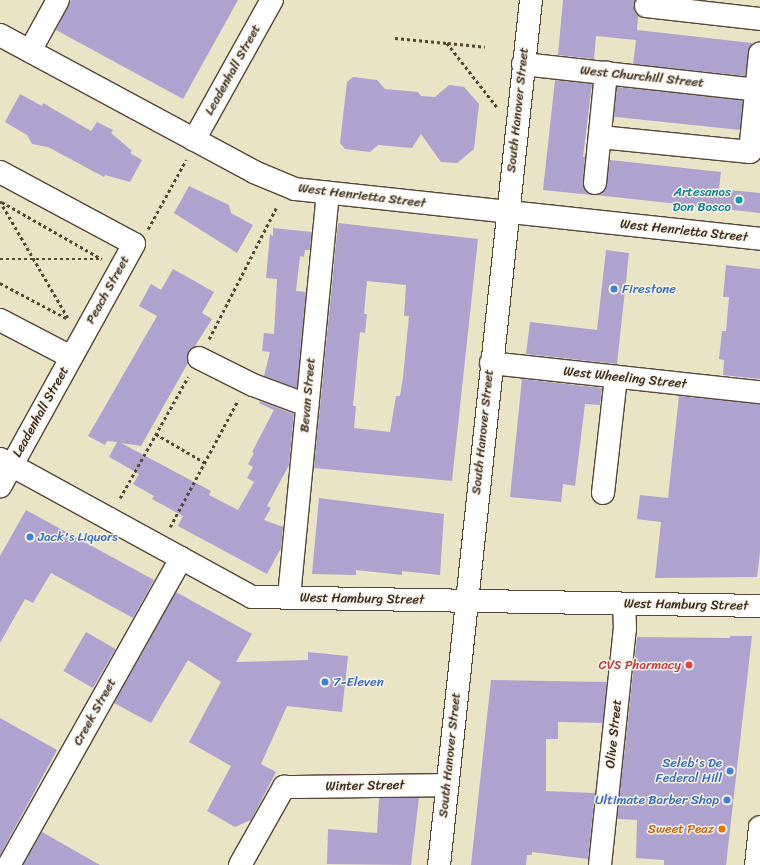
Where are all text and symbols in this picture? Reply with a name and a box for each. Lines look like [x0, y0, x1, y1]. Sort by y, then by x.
street label: Leadenhall Street [202, 22, 264, 118]
street label: South Hanover Street [504, 47, 532, 173]
street label: West Churchill Street [579, 63, 705, 91]
street label: West Henrietta Street [297, 180, 427, 212]
place label: Artesanos Don Bosco [672, 185, 731, 216]
marker: Artesanos Don Bosco [734, 195, 744, 205]
street label: West Henrietta Street [619, 217, 749, 245]
street label: Peach Street [83, 253, 133, 327]
place label: Firestone [622, 281, 676, 297]
marker: Firestone [609, 284, 619, 294]
street label: Bevan Street [297, 357, 319, 433]
street label: Leadenhall Street [10, 364, 72, 460]
street label: West Wheeling Street [563, 364, 687, 392]
street label: South Hanover Street [469, 369, 497, 495]
place label: Jack's Liquors [38, 529, 118, 545]
marker: Jack's Liquors [25, 532, 35, 542]
street label: West Hamburg Street [300, 590, 424, 608]
street label: West Hamburg Street [624, 596, 748, 614]
place label: CVS Pharmacy [599, 657, 681, 673]
marker: CVS Pharmacy [684, 660, 694, 670]
place label: 7-Eleven [333, 674, 384, 690]
street label: Creek Street [70, 675, 120, 749]
marker: 7-Eleven [320, 677, 330, 687]
street label: South Hanover Street [436, 692, 464, 818]
street label: Olive Street [603, 699, 625, 769]
place label: Seleb's De Federal Hill [656, 756, 722, 787]
marker: Seleb's De Federal Hill [725, 766, 735, 776]
street label: Winter Street [325, 778, 405, 794]
place label: Ultimate Barber Shop [595, 792, 719, 808]
marker: Ultimate Barber Shop [722, 795, 732, 805]
place label: Sweet Peaz [647, 821, 714, 837]
marker: Sweet Peaz [717, 824, 727, 834]

